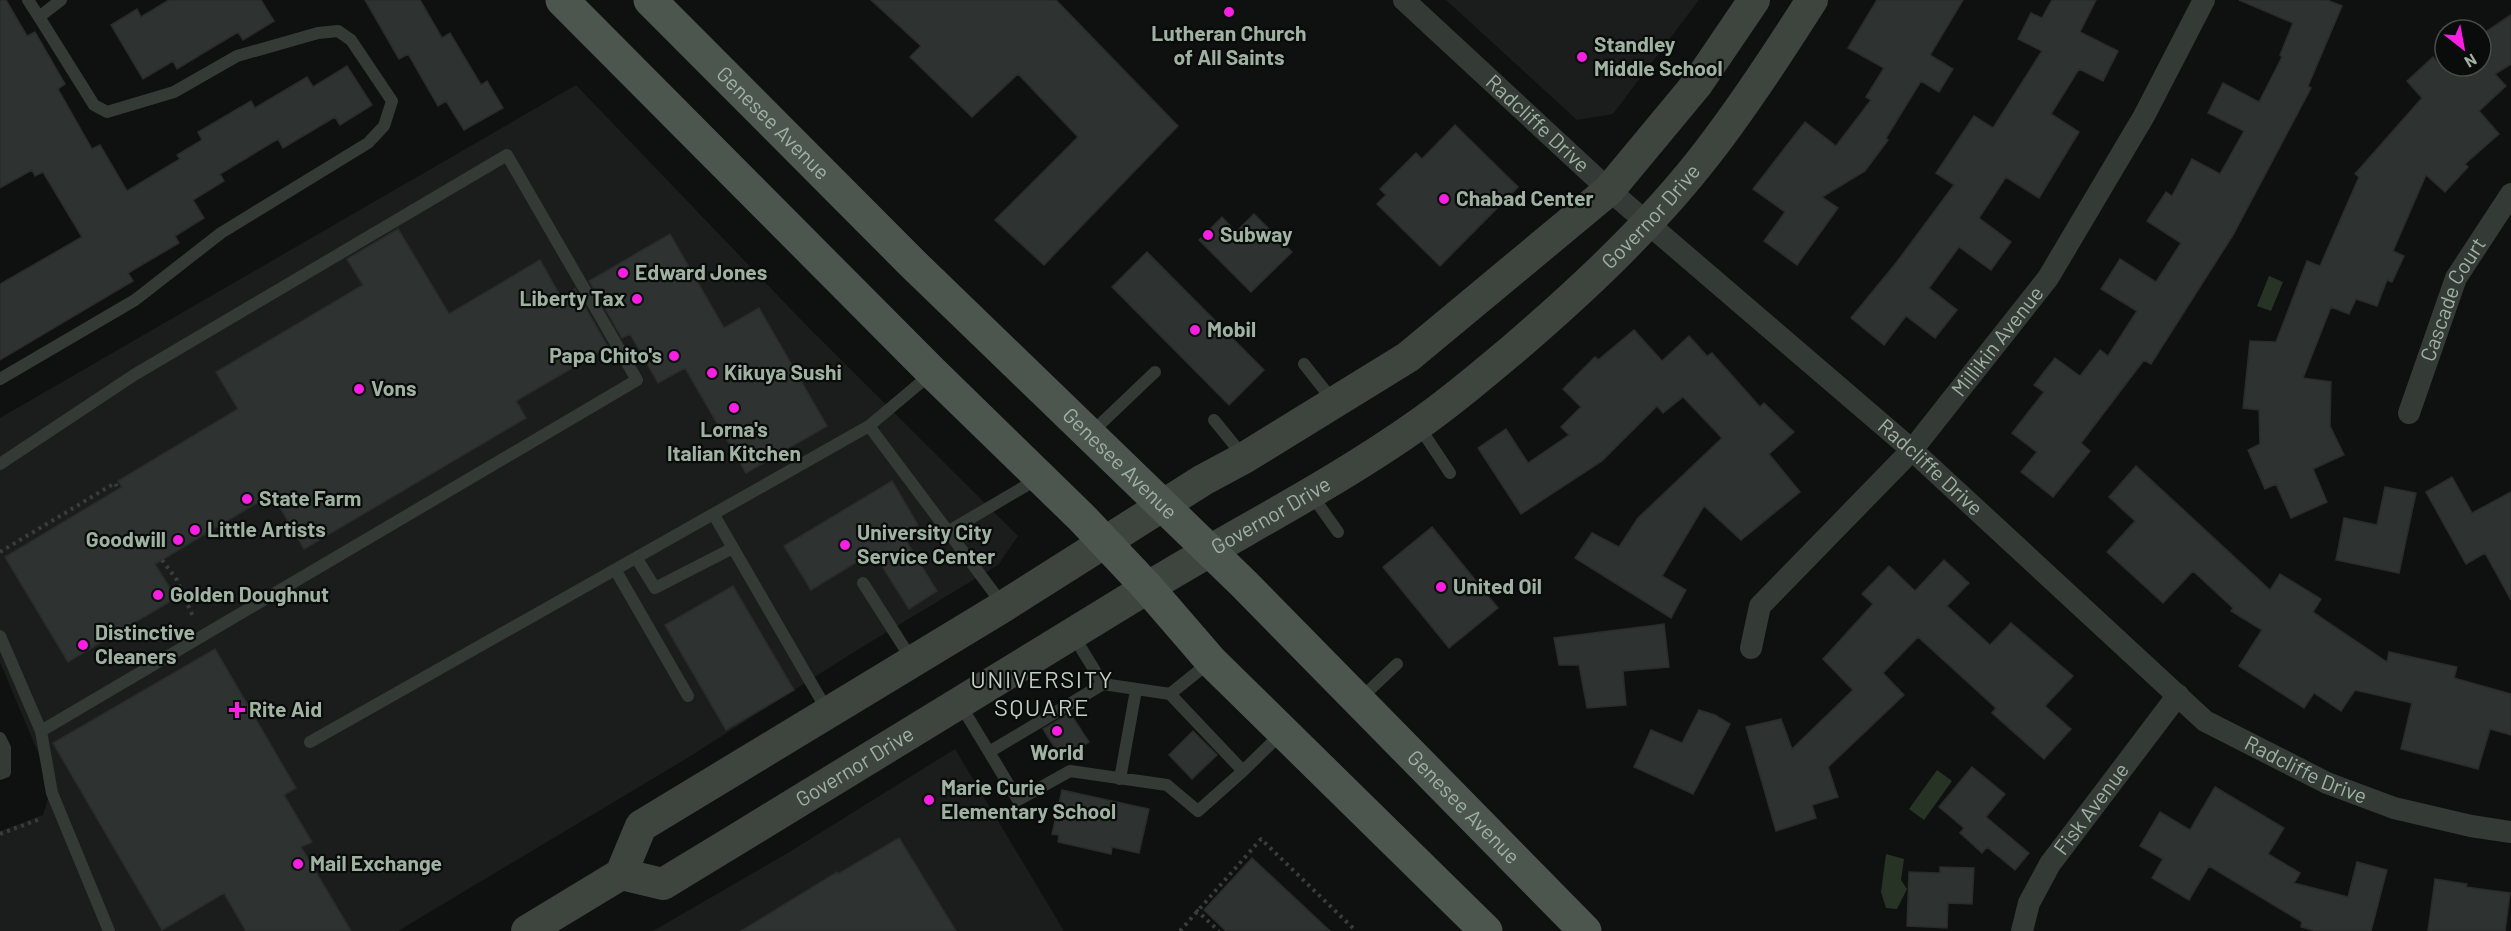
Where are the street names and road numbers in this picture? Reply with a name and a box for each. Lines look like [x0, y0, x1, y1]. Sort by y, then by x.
street label: Genesee Avenue [712, 60, 836, 184]
street label: Radcliffe Drive [1481, 68, 1596, 177]
street label: Governor Drive [1596, 158, 1705, 273]
street label: Cascade Court [2414, 232, 2490, 364]
street label: Millikin Avenue [1945, 280, 2048, 401]
street label: Genesee Avenue [1058, 402, 1183, 524]
street label: Radcliffe Drive [1874, 413, 1989, 520]
street label: Governor Drive [1206, 470, 1334, 559]
street label: Governor Drive [791, 720, 918, 811]
street label: Radcliffe Drive [2241, 729, 2371, 808]
street label: Genesee Avenue [1403, 744, 1526, 868]
street label: Fisk Avenue [2048, 757, 2133, 859]

